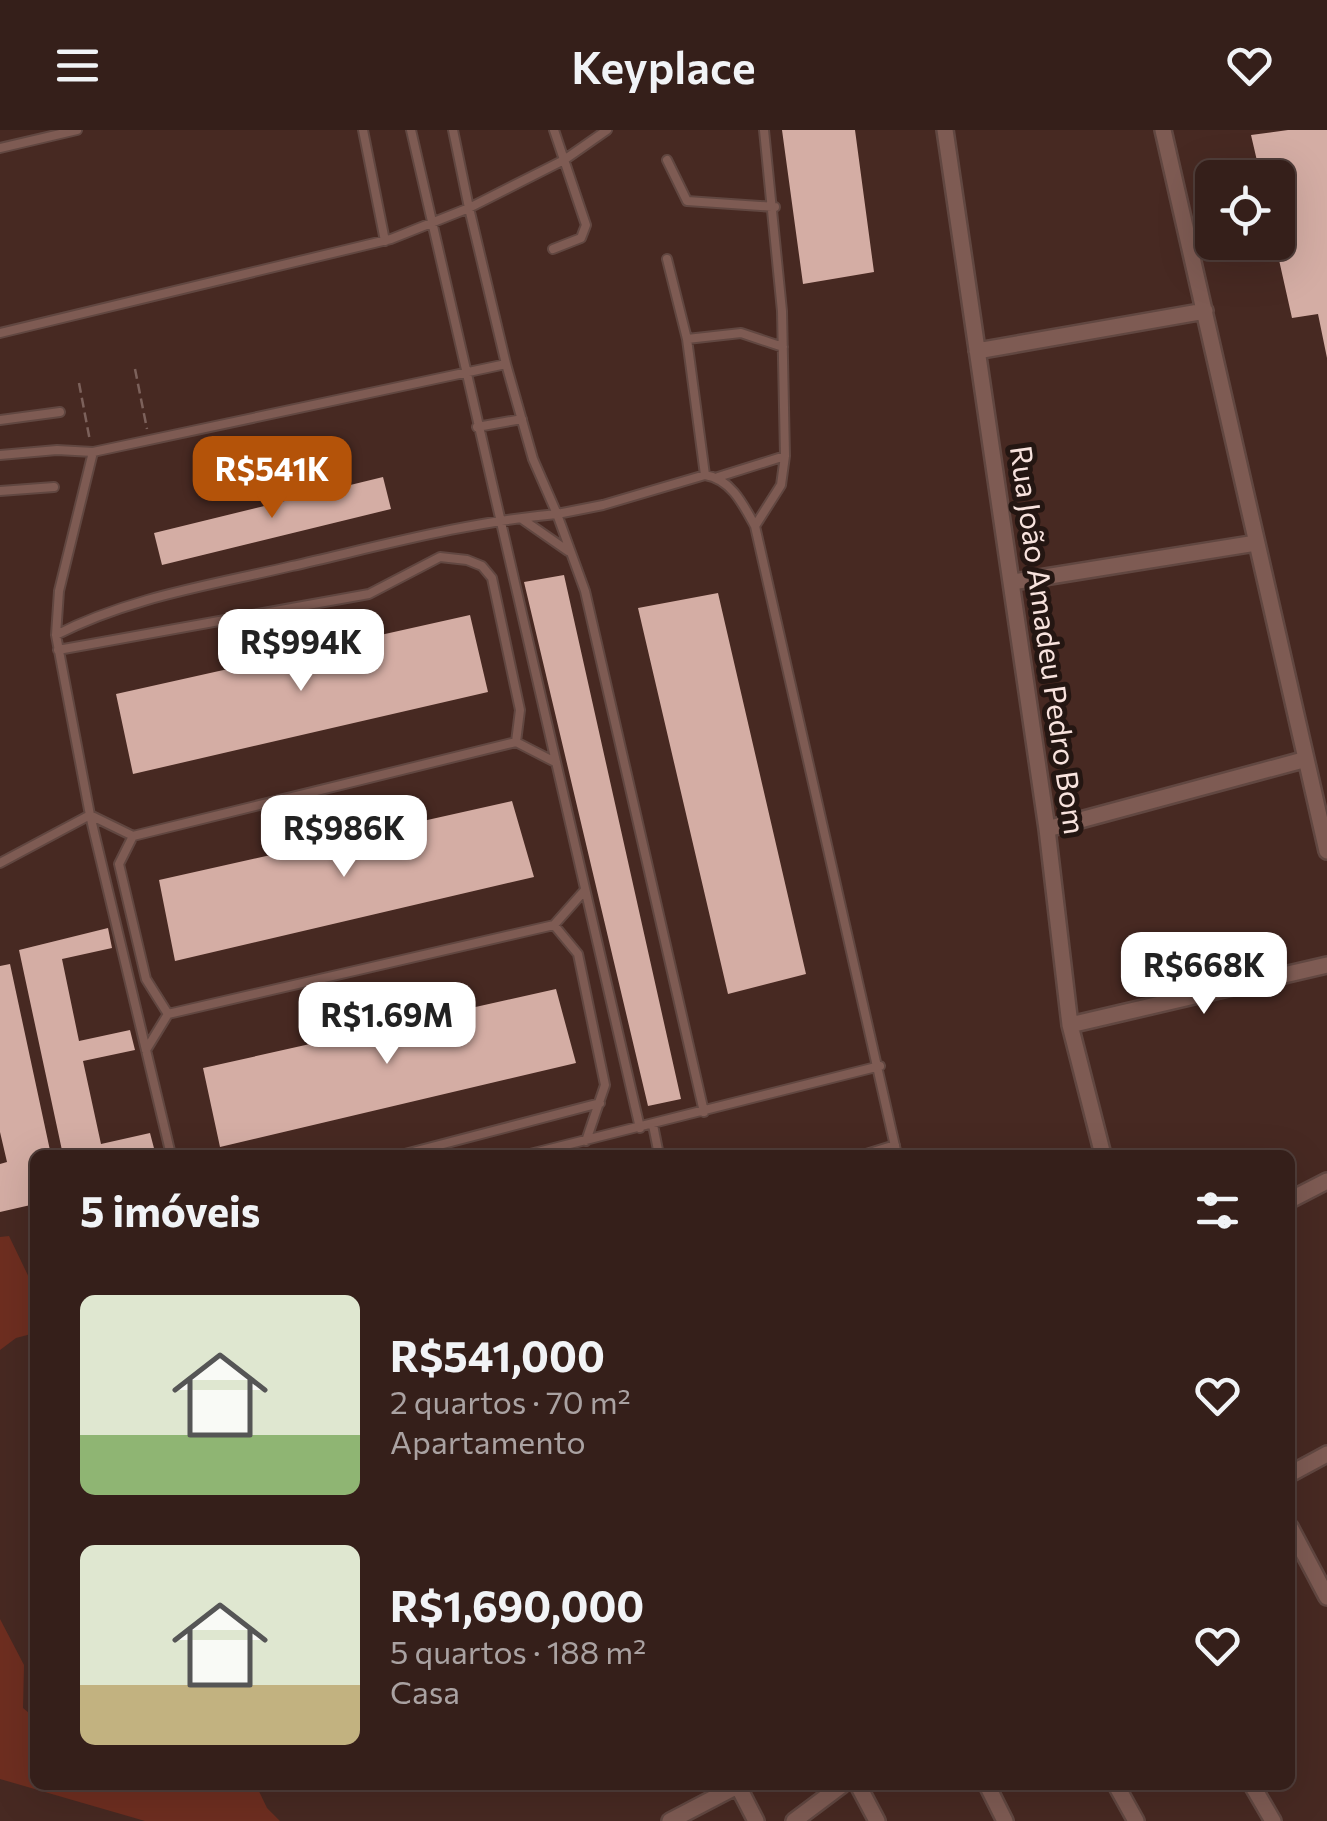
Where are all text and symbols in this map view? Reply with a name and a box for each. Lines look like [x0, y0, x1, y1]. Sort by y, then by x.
icon: menu [50, 38, 105, 93]
text: Keyplace [571, 38, 756, 93]
icon: heart [1222, 38, 1277, 93]
map controls [1195, 160, 1295, 260]
button: locate [1195, 160, 1295, 260]
pin: R$541K [191, 436, 353, 521]
street label: Rua João Amadeu Pedro Bom [1004, 443, 1095, 836]
text: R$541K [215, 448, 329, 488]
pin: R$994K [220, 609, 382, 694]
text: R$994K [240, 621, 362, 661]
pin: R$986K [263, 795, 425, 880]
text: R$986K [283, 807, 405, 847]
pin: R$668K [1123, 932, 1285, 1017]
text: R$668K [1143, 944, 1265, 984]
pin: R$1.69M [295, 982, 479, 1067]
text: R$1.69M [321, 994, 453, 1034]
icon: filters [1190, 1183, 1245, 1238]
text: 5 imóveis [80, 1184, 260, 1236]
text: R$541,000 [390, 1329, 605, 1381]
icon: home [160, 1335, 280, 1455]
icon: heart [1190, 1368, 1245, 1423]
text: 2 quartos · 70 m² [390, 1381, 631, 1421]
text: Apartamento [390, 1421, 586, 1461]
text: R$1,690,000 [390, 1579, 644, 1631]
icon: home [160, 1585, 280, 1705]
icon: heart [1190, 1618, 1245, 1673]
text: 5 quartos · 188 m² [390, 1631, 646, 1671]
text: Casa [390, 1671, 460, 1711]

